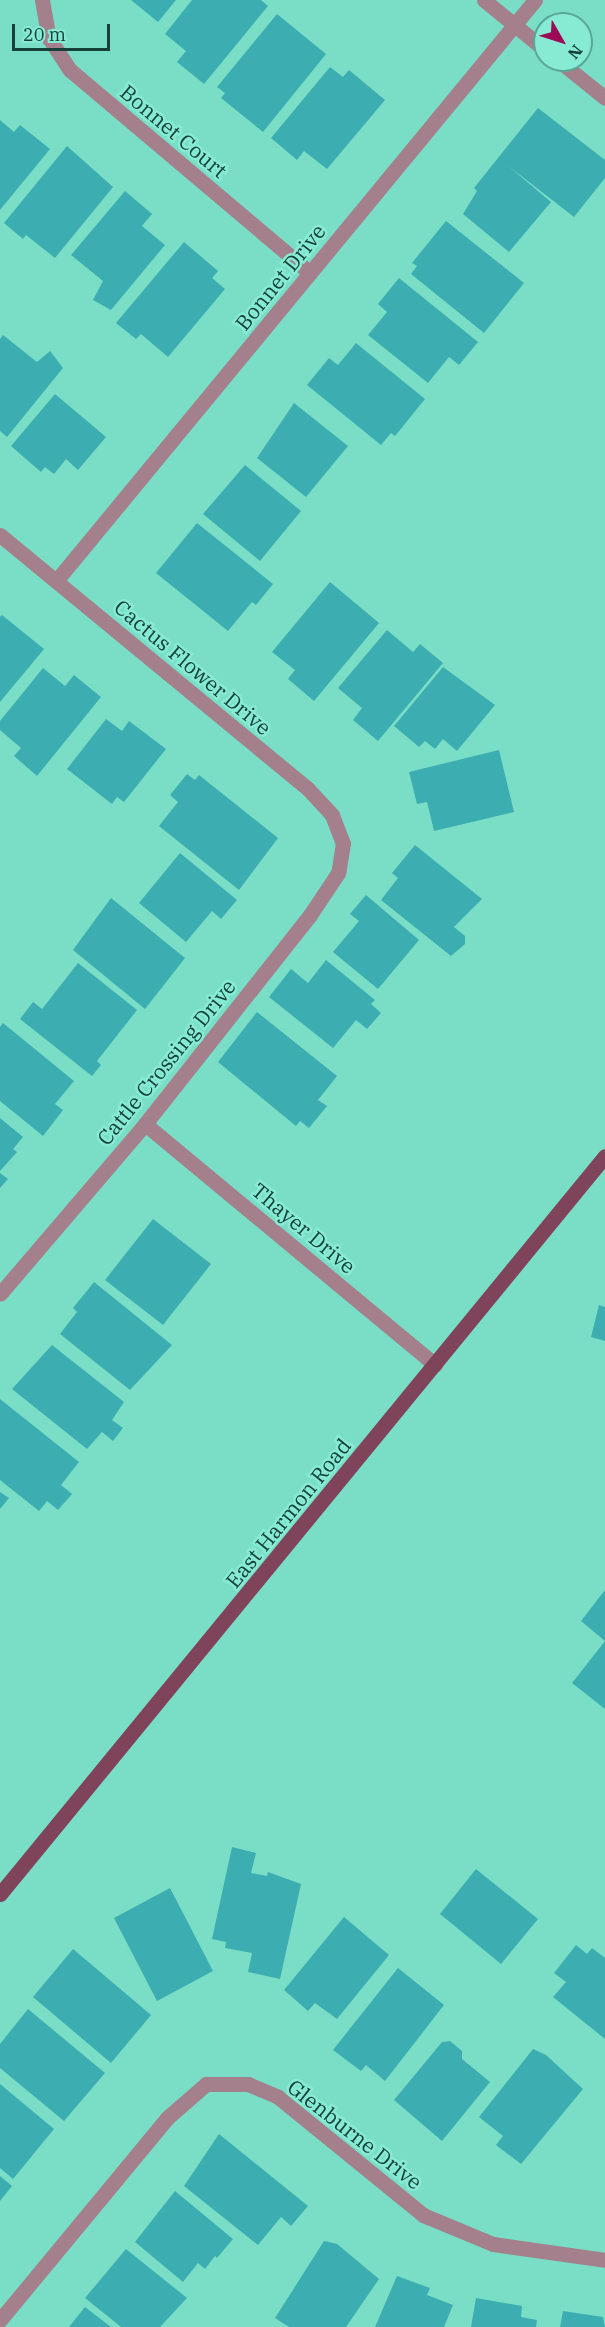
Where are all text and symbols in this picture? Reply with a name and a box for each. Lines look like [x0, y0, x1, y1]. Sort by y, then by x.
scale bar [15, 12, 112, 50]
north arrow [533, 12, 593, 72]
text: 20 m [23, 23, 66, 46]
text: N [564, 41, 587, 63]
street label: Bonnet Court [116, 79, 232, 183]
street label: Bonnet Drive [230, 219, 330, 335]
street label: Cactus Flower Drive [109, 594, 277, 740]
street label: Cattle Crossing Drive [91, 974, 241, 1150]
street label: Thayer Drive [247, 1177, 361, 1279]
street label: East Harmon Road [220, 1433, 356, 1593]
street label: Glenburne Drive [283, 2074, 427, 2194]

